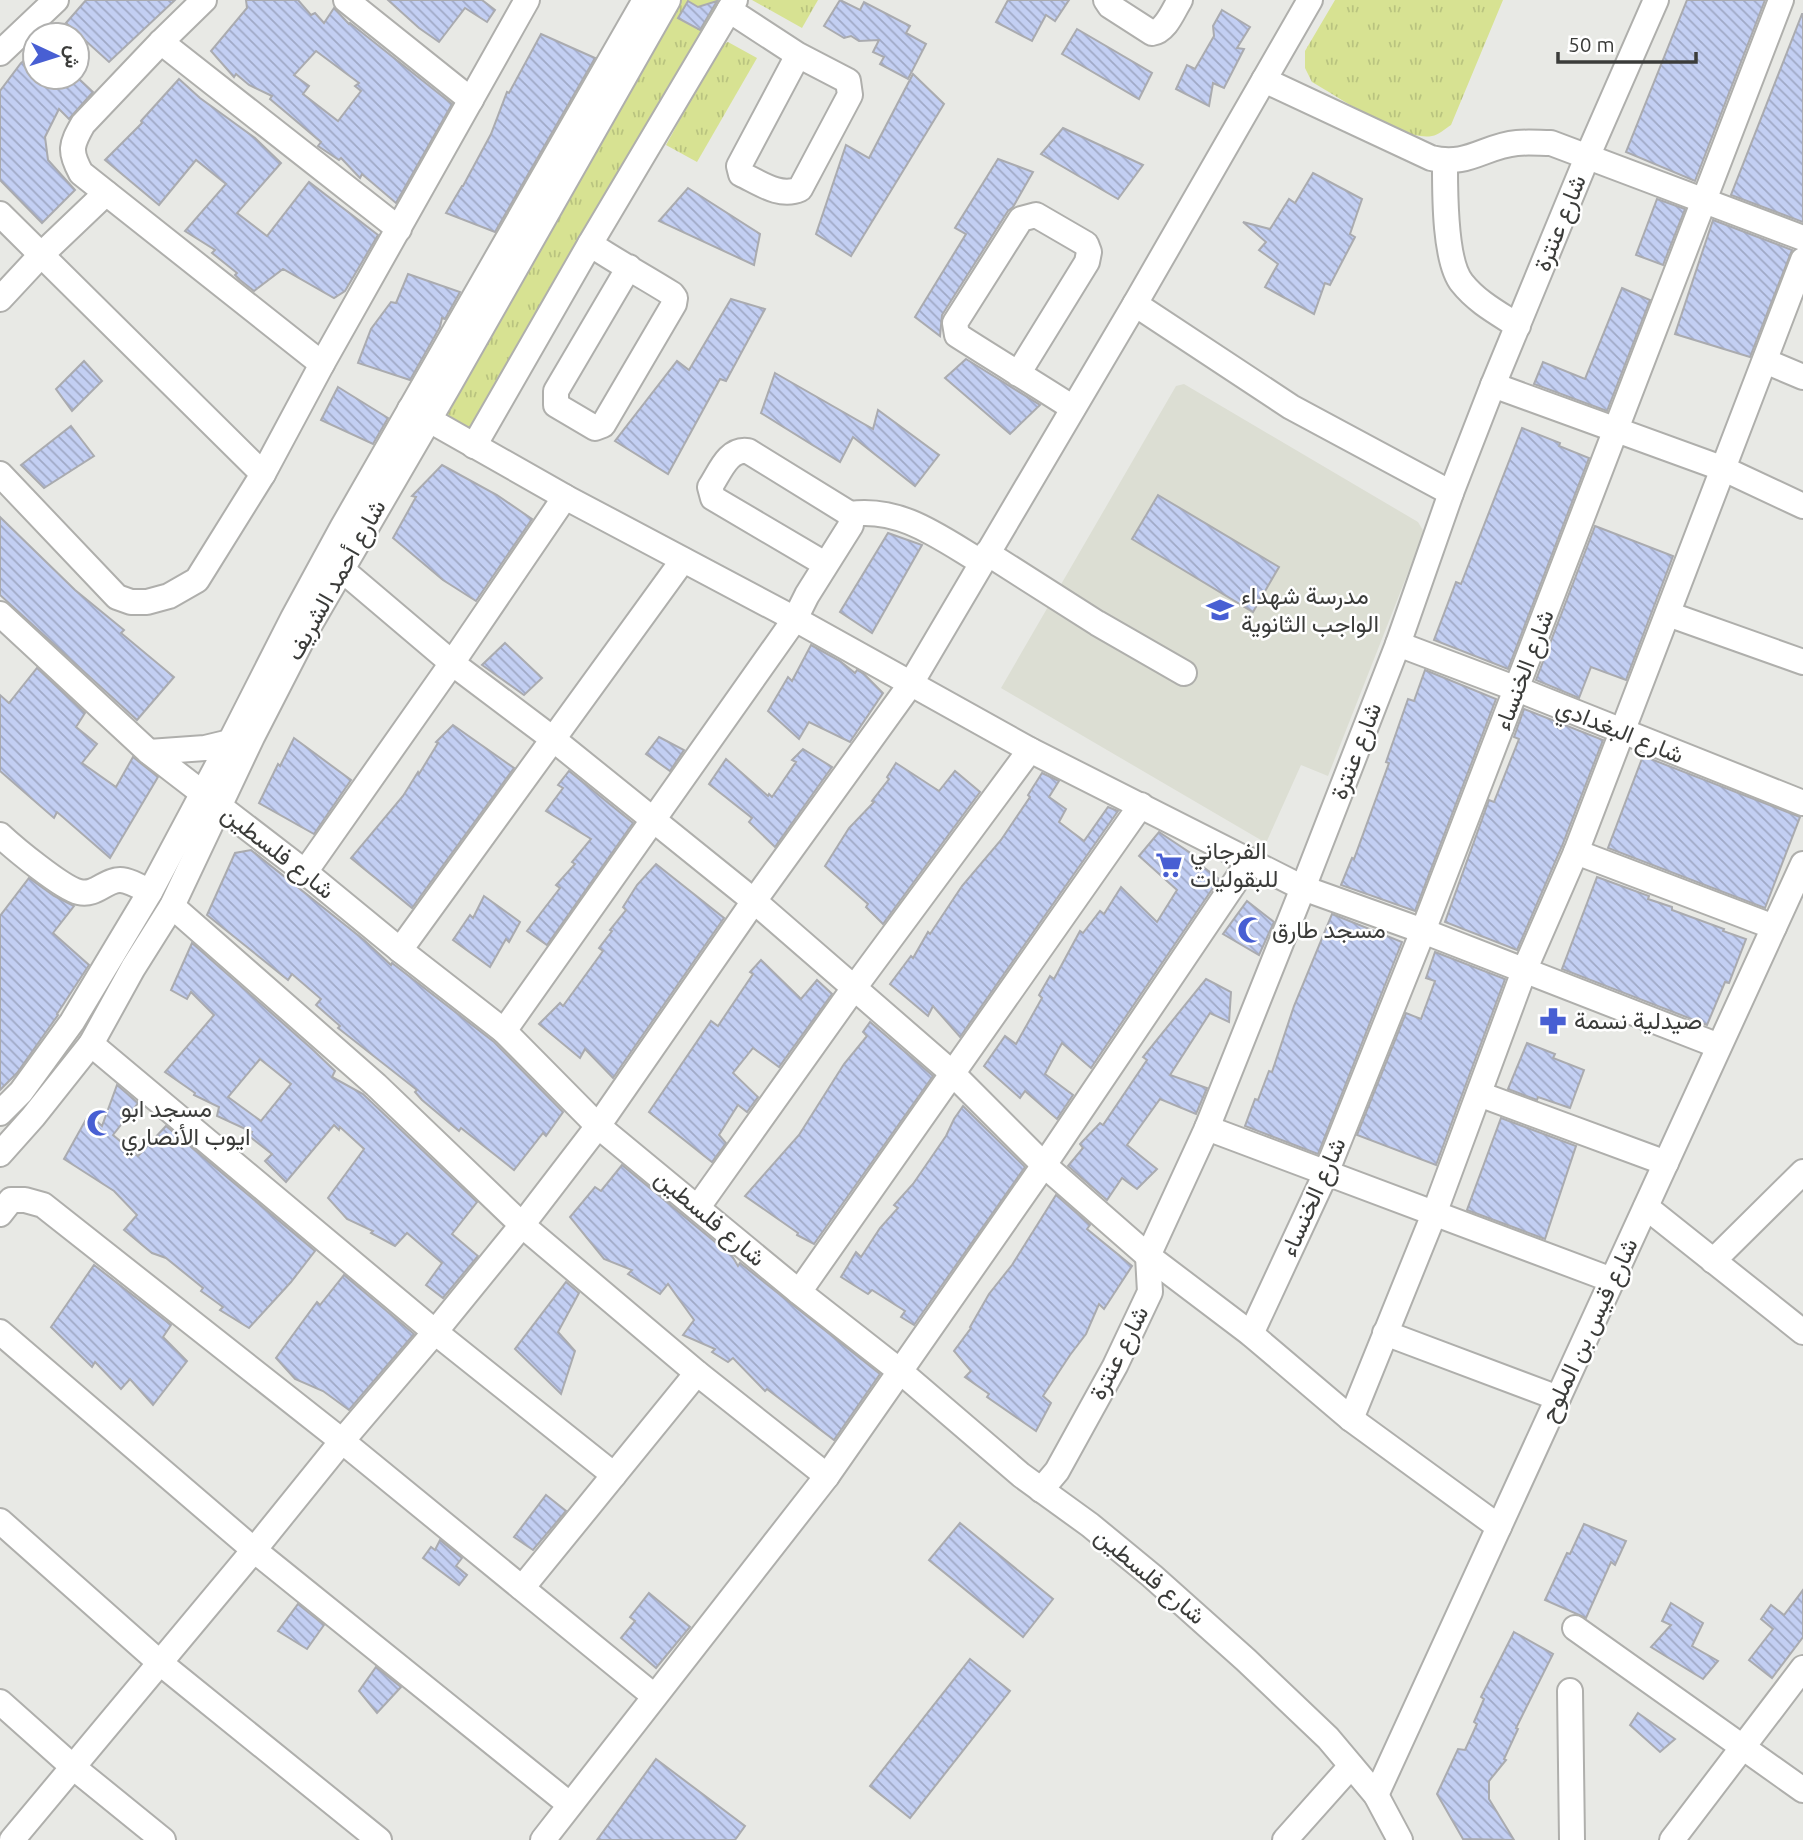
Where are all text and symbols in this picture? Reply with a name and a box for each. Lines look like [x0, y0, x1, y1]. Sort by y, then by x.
north arrow [21, 21, 91, 91]
scale bar [1558, 21, 1696, 65]
text: 50 m [1568, 32, 1615, 56]
text: ش [60, 45, 85, 70]
street label: شارع عنترة [1528, 171, 1594, 276]
street label: شارع أحمد الشريف [280, 495, 393, 666]
place label: مدرسة شهداء الواجب الثانوية [1241, 582, 1379, 639]
school or university icon: مدرسة شهداء الواجب الثانوية [1205, 595, 1235, 625]
street label: شارع الخنساء [1488, 606, 1562, 735]
street label: شارع البغدادي [1550, 693, 1688, 774]
street label: شارع عنترة [1325, 699, 1389, 804]
street label: شارع فلسطين [215, 799, 340, 906]
place label: الفرجاني للبقوليات [1190, 837, 1278, 894]
supermarket icon: الفرجاني للبقوليات [1154, 850, 1184, 880]
mosque icon: مسجد طارق [1236, 915, 1266, 945]
place label: مسجد طارق [1272, 916, 1386, 945]
pharmacy icon: صيدلية نسمة [1538, 1006, 1568, 1036]
place label: صيدلية نسمة [1574, 1007, 1702, 1035]
place label: مسجد ابو ايوب الأنصاري [121, 1095, 251, 1156]
mosque icon: مسجد ابو ايوب الأنصاري [85, 1108, 115, 1138]
street label: شارع الخنساء [1274, 1133, 1353, 1261]
street label: شارع فلسطين [648, 1164, 771, 1274]
street label: شارع قيس بن الملوح [1534, 1234, 1646, 1427]
street label: شارع عنترة [1083, 1301, 1156, 1406]
street label: شارع فلسطين [1088, 1522, 1211, 1632]

